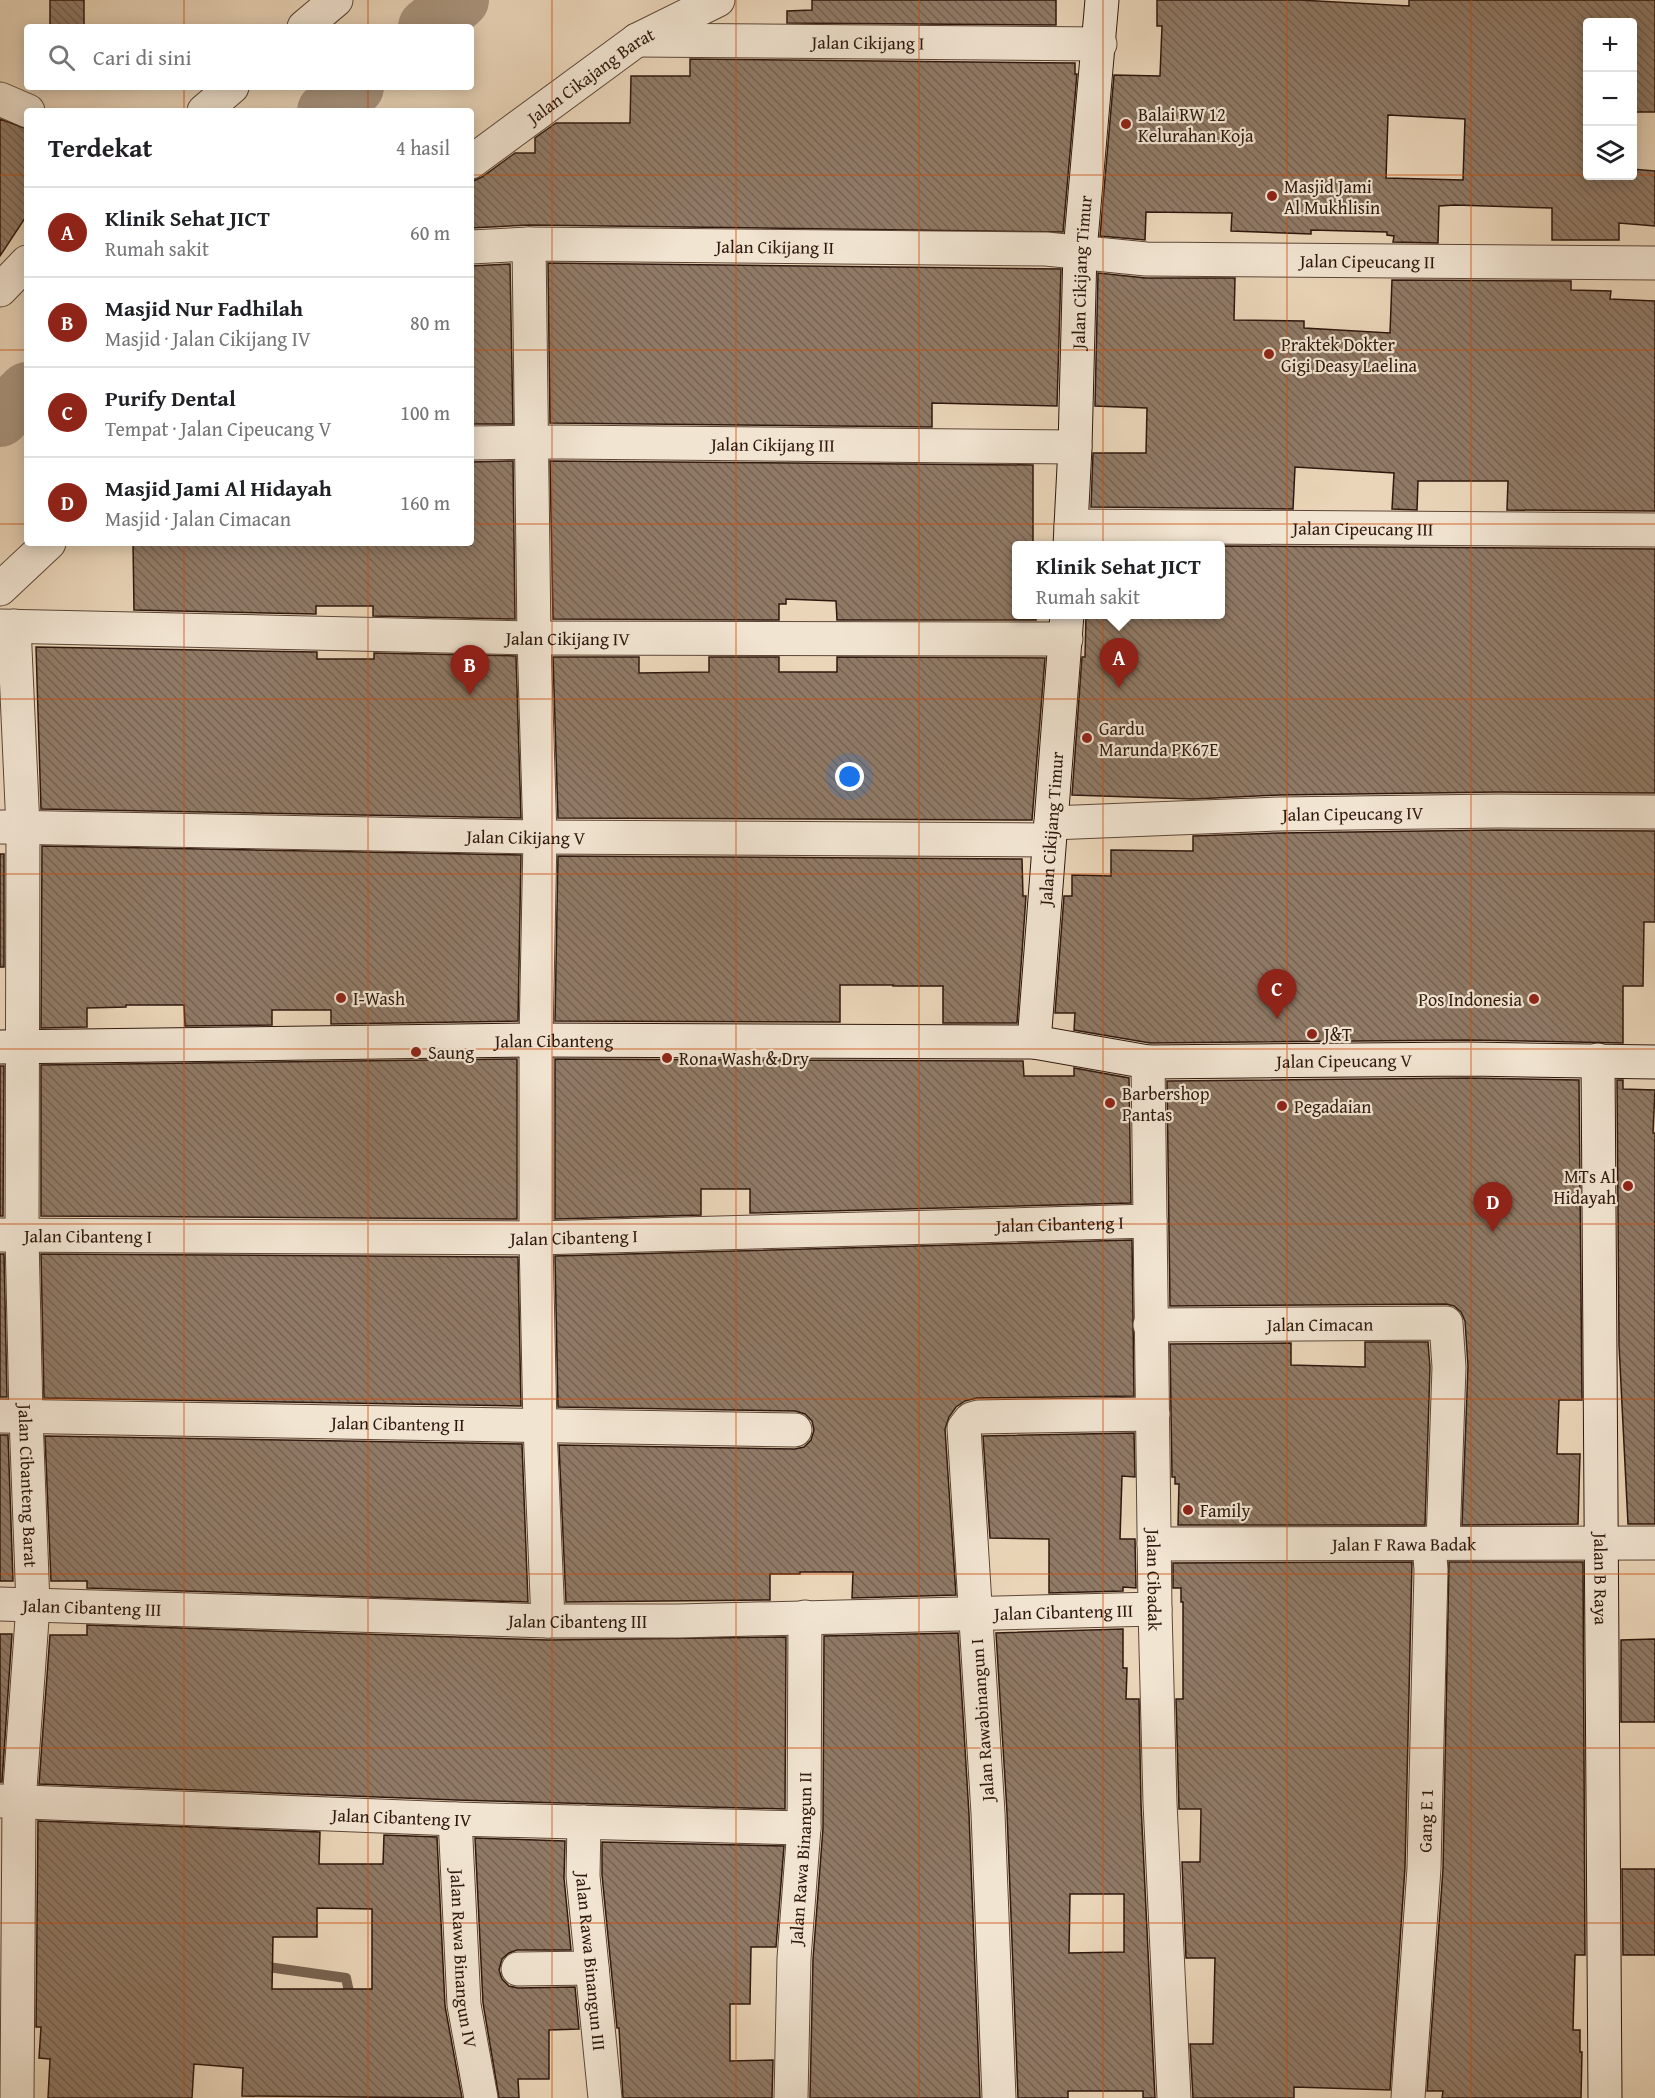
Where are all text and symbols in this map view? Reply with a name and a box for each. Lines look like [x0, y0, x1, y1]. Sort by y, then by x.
map controls [1583, 18, 1637, 180]
button: + [1583, 18, 1637, 72]
street label: Jalan Cikajang Barat [520, 20, 660, 131]
search box [24, 24, 474, 90]
street label: Jalan Cikijang I [809, 28, 925, 56]
icon: search [45, 41, 78, 74]
text: Cari di sini [93, 41, 192, 73]
button: − [1583, 72, 1637, 126]
place label: Balai RW 12 Kelurahan Koja [1138, 101, 1254, 149]
marker: Balai RW 12 Kelurahan Koja [1119, 117, 1133, 131]
button: layers [1583, 126, 1637, 180]
text: Terdekat [48, 128, 152, 167]
text: 4 hasil [396, 133, 450, 162]
place label: Masjid Jami Al Mukhlisin [1284, 173, 1380, 221]
marker: Masjid Jami Al Mukhlisin [1265, 189, 1279, 203]
street label: Jalan Cikijang Timur [1064, 193, 1098, 352]
text: Klinik Sehat JICT [105, 202, 270, 234]
text: A [61, 218, 74, 247]
text: 60 m [410, 218, 450, 247]
street label: Jalan Cikijang II [714, 232, 834, 260]
text: Rumah sakit [105, 234, 209, 263]
street label: Jalan Cipeucang II [1298, 247, 1435, 275]
text: Masjid Nur Fadhilah [105, 292, 303, 324]
text: B [61, 308, 74, 337]
text: 80 m [410, 308, 450, 337]
text: Masjid · Jalan Cikijang IV [105, 324, 311, 353]
place label: Praktek Dokter Gigi Deasy Laelina [1281, 331, 1418, 379]
marker: Praktek Dokter Gigi Deasy Laelina [1262, 347, 1276, 361]
text: Purify Dental [105, 382, 236, 414]
text: C [62, 398, 73, 427]
text: 100 m [400, 398, 450, 427]
text: Tempat · Jalan Cipeucang V [105, 414, 332, 443]
street label: Jalan Cikijang III [709, 430, 835, 458]
text: Masjid Jami Al Hidayah [105, 472, 332, 504]
text: D [61, 488, 74, 517]
text: 160 m [400, 488, 450, 517]
text: Masjid · Jalan Cimacan [105, 504, 291, 533]
street label: Jalan Cipeucang III [1290, 514, 1433, 542]
popup [1012, 541, 1225, 619]
text: Klinik Sehat JICT [1036, 550, 1201, 582]
text: Rumah sakit [1036, 582, 1140, 611]
street label: Jalan Cikijang IV [503, 624, 630, 652]
pin: A [1100, 638, 1138, 688]
pin: B [450, 646, 490, 695]
place label: Gardu Marunda PK67E [1099, 715, 1218, 763]
marker: Gardu Marunda PK67E [1080, 731, 1094, 745]
street label: Jalan Cikijang Timur [1031, 750, 1070, 909]
your location [835, 762, 864, 791]
street label: Jalan Cipeucang IV [1280, 799, 1424, 827]
street label: Jalan Cikijang V [464, 822, 586, 851]
pin: C [1258, 970, 1296, 1019]
place label: I-Wash [353, 985, 405, 1012]
place label: Pos Indonesia [1418, 986, 1522, 1013]
marker: I-Wash [334, 991, 348, 1005]
marker: Pos Indonesia [1527, 992, 1541, 1006]
place label: J&T [1322, 1021, 1352, 1048]
street label: Jalan Cibanteng [493, 1026, 613, 1054]
marker: J&T [1305, 1027, 1319, 1041]
place label: Saung [428, 1039, 474, 1066]
marker: Saung [409, 1045, 423, 1059]
place label: Rona Wash & Dry [679, 1045, 809, 1072]
street label: Jalan Cipeucang V [1274, 1046, 1413, 1074]
marker: Rona Wash & Dry [660, 1051, 674, 1065]
place label: Barbershop Pantas [1122, 1080, 1210, 1128]
place label: Pegadaian [1294, 1093, 1371, 1120]
marker: Barbershop Pantas [1103, 1096, 1117, 1110]
marker: Pegadaian [1275, 1099, 1289, 1113]
place label: MTs Al Hidayah [1554, 1163, 1616, 1211]
marker: MTs Al Hidayah [1621, 1179, 1635, 1193]
pin: D [1474, 1182, 1512, 1232]
street label: Jalan Cibanteng I [993, 1208, 1124, 1239]
street label: Jalan Cibanteng I [22, 1222, 152, 1249]
street label: Jalan Cibanteng I [508, 1222, 638, 1252]
street label: Jalan Cimacan [1265, 1310, 1373, 1338]
street label: Jalan Cibanteng Barat [12, 1402, 45, 1568]
street label: Jalan Cibanteng II [329, 1408, 465, 1438]
place label: Family [1200, 1497, 1250, 1524]
marker: Family [1181, 1503, 1195, 1517]
street label: Jalan Cibadak [1140, 1527, 1169, 1632]
street label: Jalan F Rawa Badak [1330, 1530, 1477, 1557]
street label: Jalan B Raya [1588, 1531, 1615, 1626]
street label: Jalan Cibanteng III [20, 1591, 162, 1623]
street label: Jalan Cibanteng III [992, 1596, 1134, 1627]
street label: Jalan Cibanteng III [506, 1606, 647, 1635]
street label: Jalan Rawabinangun I [963, 1638, 1001, 1804]
street label: Jalan Rawa Binangun II [781, 1772, 818, 1948]
street label: Gang E 1 [1411, 1788, 1439, 1853]
street label: Jalan Cibanteng IV [329, 1801, 472, 1833]
street label: Jalan Rawa Binangun IV [444, 1866, 485, 2051]
street label: Jalan Rawa Binangun III [569, 1870, 614, 2052]

